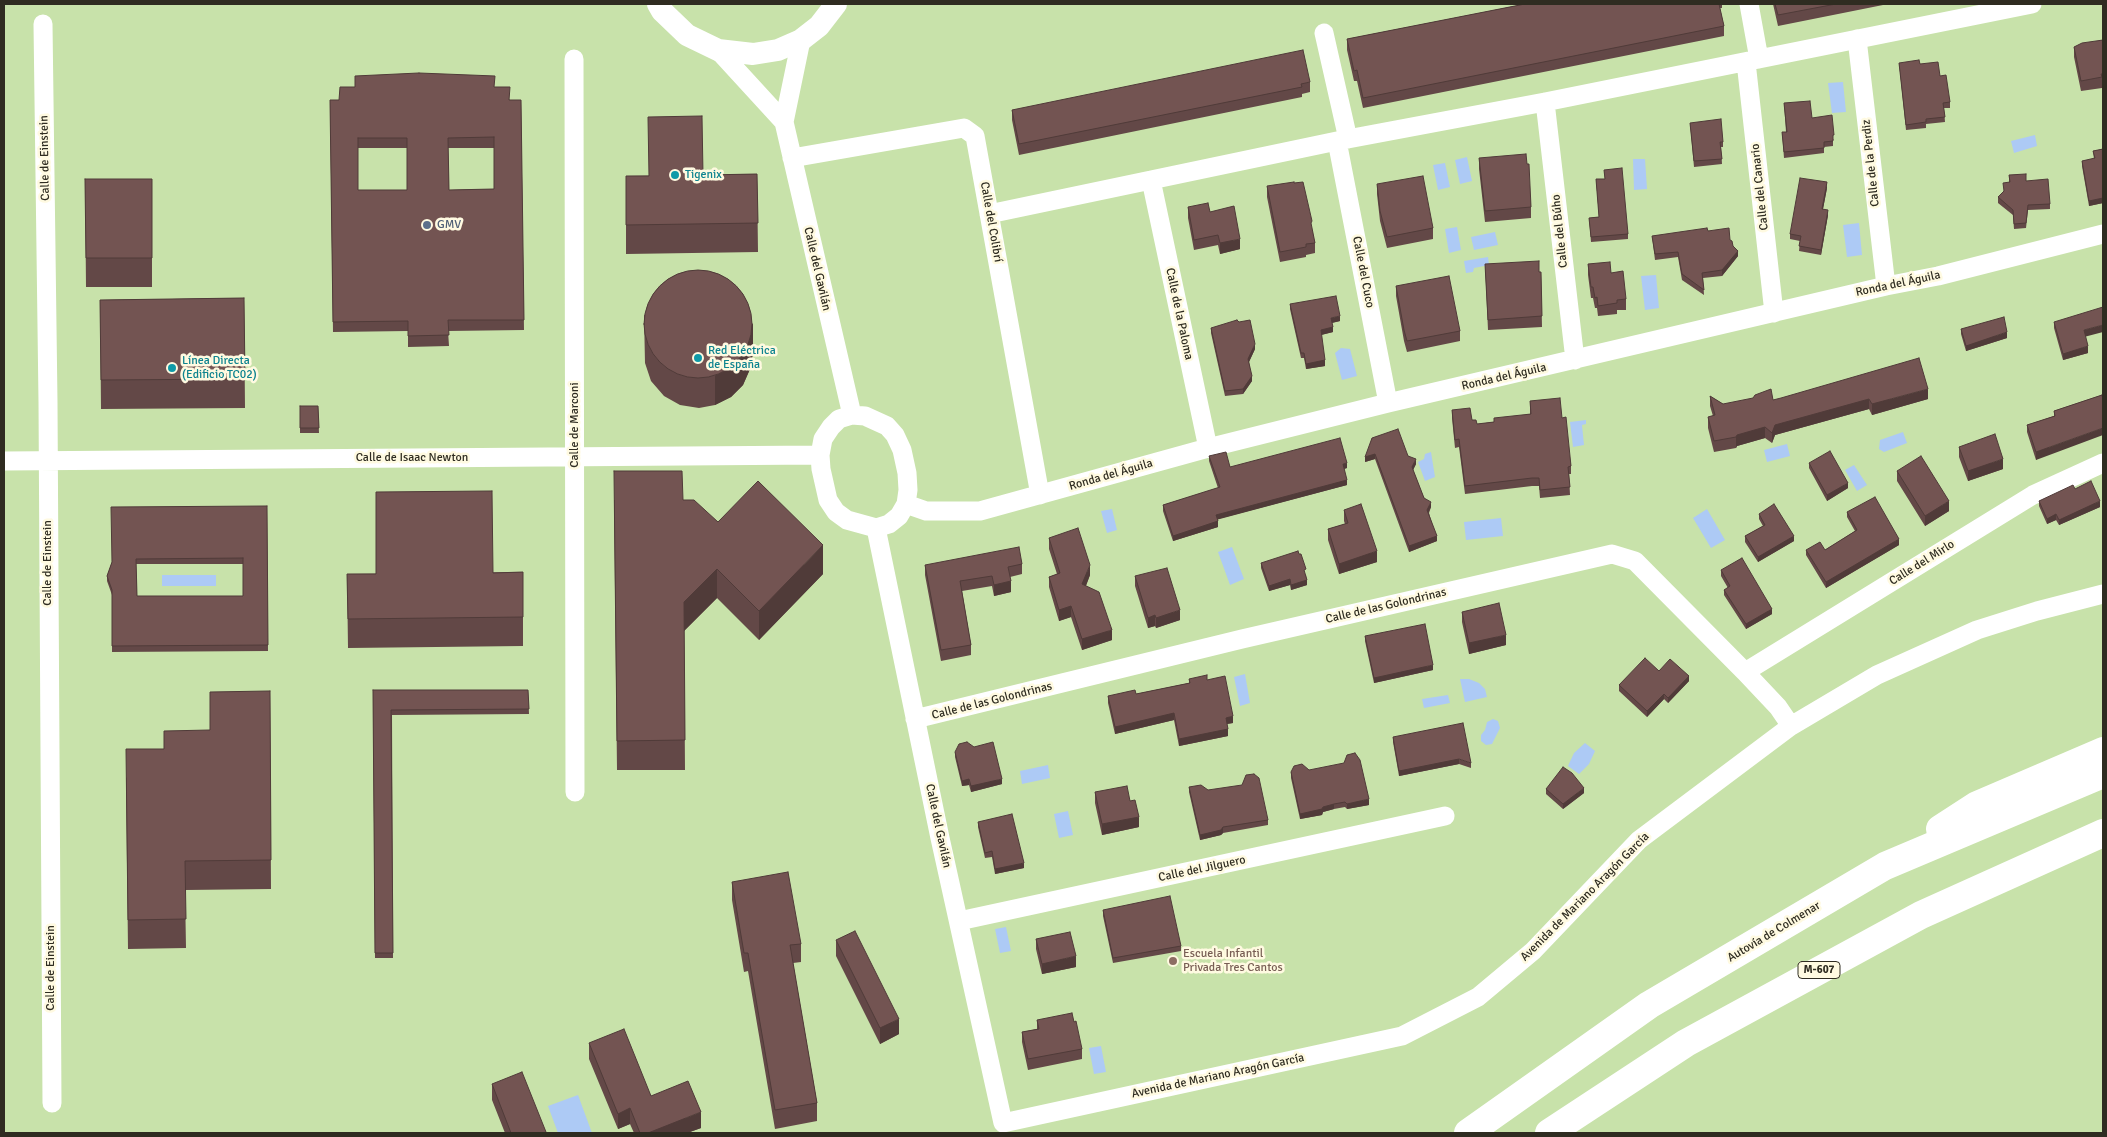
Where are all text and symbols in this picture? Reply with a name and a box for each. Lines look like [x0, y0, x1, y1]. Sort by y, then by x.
street label: Calle de Einstein [37, 115, 53, 201]
street label: Calle de la Perdiz [1859, 119, 1883, 207]
street label: Calle del Canario [1748, 143, 1772, 231]
place label: Tigenix [685, 168, 722, 182]
marker: Tigenix [669, 169, 681, 181]
street label: Calle del Colibrí [977, 181, 1005, 263]
street label: Calle del Búho [1549, 194, 1571, 268]
place label: GMV [437, 218, 461, 232]
marker: GMV [421, 219, 433, 231]
street label: Calle del Gavilán [800, 226, 834, 312]
street label: Calle del Cuco [1349, 235, 1377, 309]
street label: Calle de la Paloma [1162, 267, 1196, 361]
street label: Ronda del Águila [1854, 268, 1942, 300]
place label: Red Eléctrica de España [708, 344, 776, 372]
marker: Red Eléctrica de España [692, 352, 704, 364]
place label: Línea Directa (Edificio TC02) [182, 354, 257, 382]
street label: Ronda del Águila [1460, 360, 1548, 394]
marker: Línea Directa (Edificio TC02) [166, 362, 178, 374]
street label: Calle de Marconi [568, 382, 582, 468]
street label: Calle de Isaac Newton [356, 451, 468, 465]
street label: Ronda del Águila [1067, 456, 1155, 494]
street label: Calle de Einstein [41, 520, 55, 606]
street label: Calle del Mirlo [1887, 537, 1957, 589]
street label: Calle de las Golondrinas [1324, 585, 1448, 627]
street label: Calle de las Golondrinas [930, 679, 1054, 723]
street label: Calle del Gavilán [922, 783, 954, 869]
street label: Avenida de Mariano Aragón García [1518, 830, 1652, 964]
street label: Calle del Jilguero [1157, 853, 1247, 885]
street label: Autovía de Colmenar [1725, 899, 1823, 965]
street label: Calle de Einstein [44, 925, 58, 1011]
place label: Escuela Infantil Privada Tres Cantos [1183, 947, 1283, 975]
marker: Escuela Infantil Privada Tres Cantos [1167, 955, 1179, 967]
road number: M-607 [1798, 962, 1840, 978]
street label: Avenida de Mariano Aragón García [1130, 1051, 1306, 1101]

